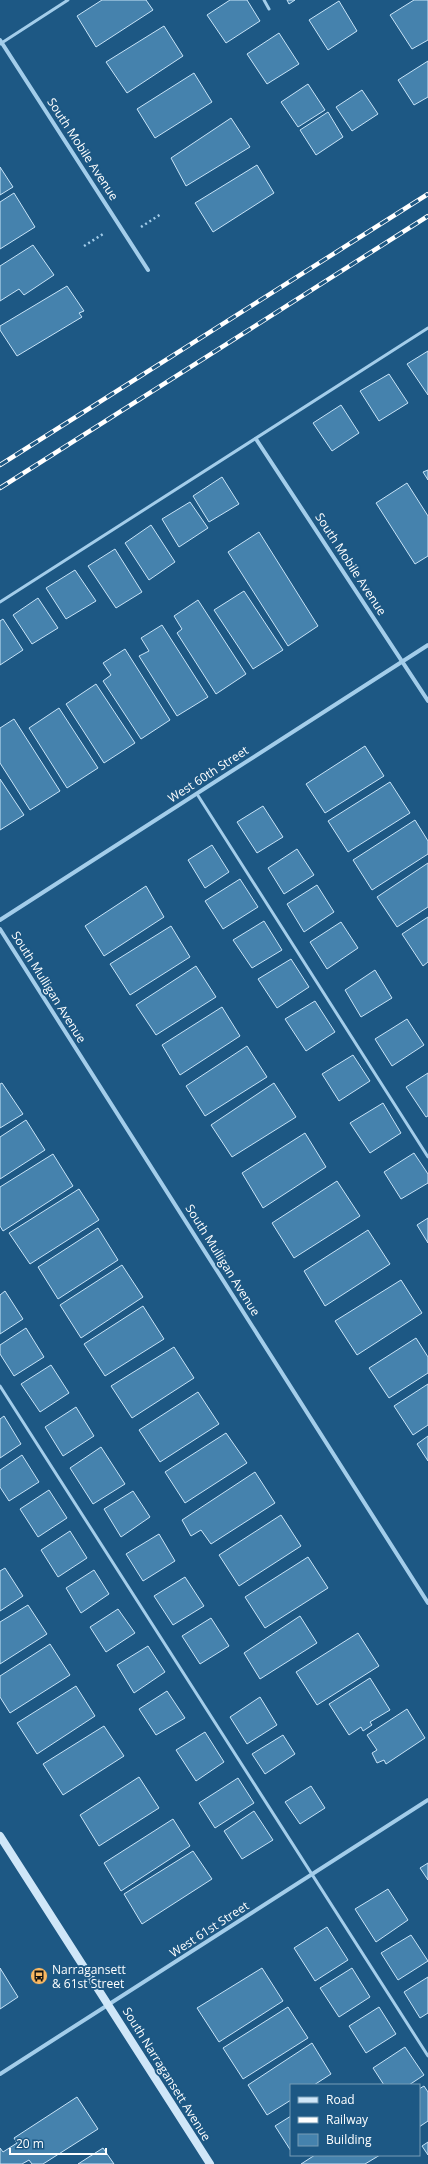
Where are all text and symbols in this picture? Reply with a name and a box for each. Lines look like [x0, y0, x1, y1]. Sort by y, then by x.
street label: South Mobile Avenue [43, 94, 123, 204]
street label: South Mobile Avenue [311, 509, 391, 619]
street label: West 60th Street [164, 742, 252, 806]
street label: South Mulligan Avenue [8, 928, 90, 1046]
street label: South Mulligan Avenue [182, 1201, 264, 1319]
street label: West 61st Street [166, 1897, 252, 1961]
place label: Narragansett & 61st Street [52, 1961, 126, 1992]
bus stop icon: Narragansett & 61st Street [29, 1966, 49, 1986]
street label: South Narragansett Avenue [119, 2004, 215, 2144]
legend [290, 2084, 420, 2156]
text: Road [326, 2091, 355, 2108]
text: Railway [326, 2111, 369, 2128]
scale bar [10, 2130, 106, 2156]
text: Building [326, 2131, 372, 2148]
text: 20 m [16, 2135, 44, 2152]

